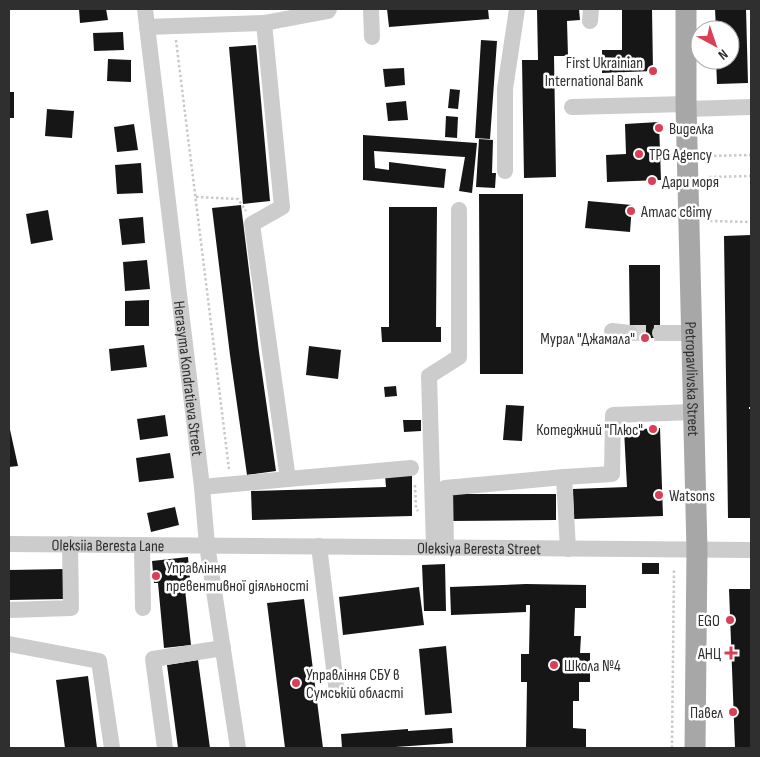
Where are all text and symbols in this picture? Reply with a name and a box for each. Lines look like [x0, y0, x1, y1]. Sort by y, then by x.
north arrow [690, 20, 740, 70]
text: N [715, 46, 731, 63]
place label: First Ukrainian International Bank [545, 54, 643, 91]
marker: First Ukrainian International Bank [647, 65, 659, 77]
place label: Виделка [669, 120, 714, 139]
marker: Виделка [653, 122, 665, 134]
place label: TPG Agency [649, 146, 712, 165]
marker: TPG Agency [633, 148, 645, 160]
place label: Дари моря [662, 173, 719, 192]
marker: Дари моря [646, 175, 658, 187]
place label: Атлас світу [640, 203, 712, 222]
marker: Атлас світу [625, 205, 637, 217]
street label: Herasyma Kondratieva Street [169, 300, 206, 457]
street label: Petropavlivska Street [680, 321, 702, 437]
place label: Мурал "Джамала" [540, 330, 635, 349]
marker: Мурал "Джамала" [639, 332, 651, 344]
place label: Котеджний "Плюс" [536, 421, 643, 440]
marker: Котеджний "Плюс" [647, 423, 659, 435]
place label: Watsons [669, 487, 715, 506]
marker: Watsons [653, 489, 665, 501]
street label: Oleksiia Beresta Lane [52, 536, 164, 556]
street label: Oleksiya Beresta Street [417, 539, 541, 559]
place label: Управління превентивної діяльності [166, 559, 309, 596]
marker: Управління превентивної діяльності [150, 570, 162, 582]
place label: EGO [698, 612, 720, 631]
marker: EGO [724, 614, 736, 626]
place label: АНЦ [697, 645, 721, 664]
marker: АНЦ [725, 647, 737, 659]
place label: Школа №4 [564, 657, 621, 676]
marker: Школа №4 [548, 659, 560, 671]
place label: Управління СБУ в Сумській області [306, 666, 404, 703]
marker: Управління СБУ в Сумській області [290, 677, 302, 689]
place label: Павел [690, 704, 723, 723]
marker: Павел [727, 706, 739, 718]

